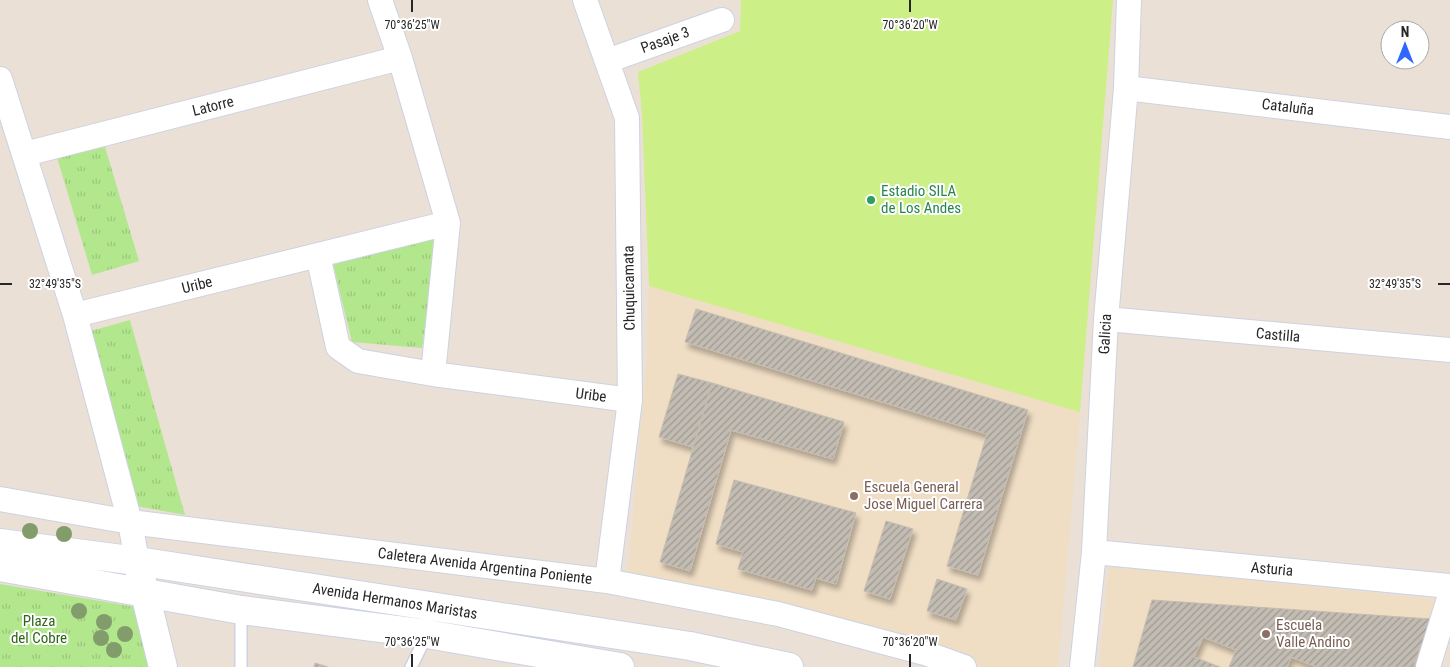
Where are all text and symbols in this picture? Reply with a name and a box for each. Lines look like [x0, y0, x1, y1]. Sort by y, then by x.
text: 70°36'25"W [384, 18, 440, 32]
text: 70°36'20"W [882, 18, 938, 32]
north arrow [1380, 20, 1430, 70]
street label: Pasaje 3 [638, 23, 692, 57]
text: N [1401, 24, 1409, 40]
street label: Latorre [190, 92, 236, 120]
street label: Cataluña [1261, 95, 1315, 119]
place label: Estadio SILA de Los Andes [881, 182, 961, 217]
marker: Estadio SILA de Los Andes [865, 194, 877, 206]
street label: Chuquicamata [619, 245, 639, 331]
street label: Uribe [180, 273, 214, 297]
text: 32°49'35"S [29, 277, 81, 291]
text: 32°49'35"S [1369, 277, 1421, 291]
street label: Galicia [1095, 313, 1115, 355]
street label: Castilla [1255, 324, 1301, 346]
street label: Uribe [575, 384, 607, 406]
place label: Escuela General Jose Miguel Carrera [864, 478, 983, 513]
marker: Escuela General Jose Miguel Carrera [848, 490, 860, 502]
street label: Caletera Avenida Argentina Poniente [377, 544, 593, 588]
street label: Asturia [1250, 558, 1294, 580]
street label: Avenida Hermanos Maristas [311, 579, 479, 623]
park label: Plaza del Cobre [11, 612, 67, 647]
place label: Escuela Valle Andino [1276, 616, 1350, 651]
marker: Escuela Valle Andino [1260, 628, 1272, 640]
text: 70°36'25"W [384, 635, 440, 649]
text: 70°36'20"W [882, 635, 938, 649]

